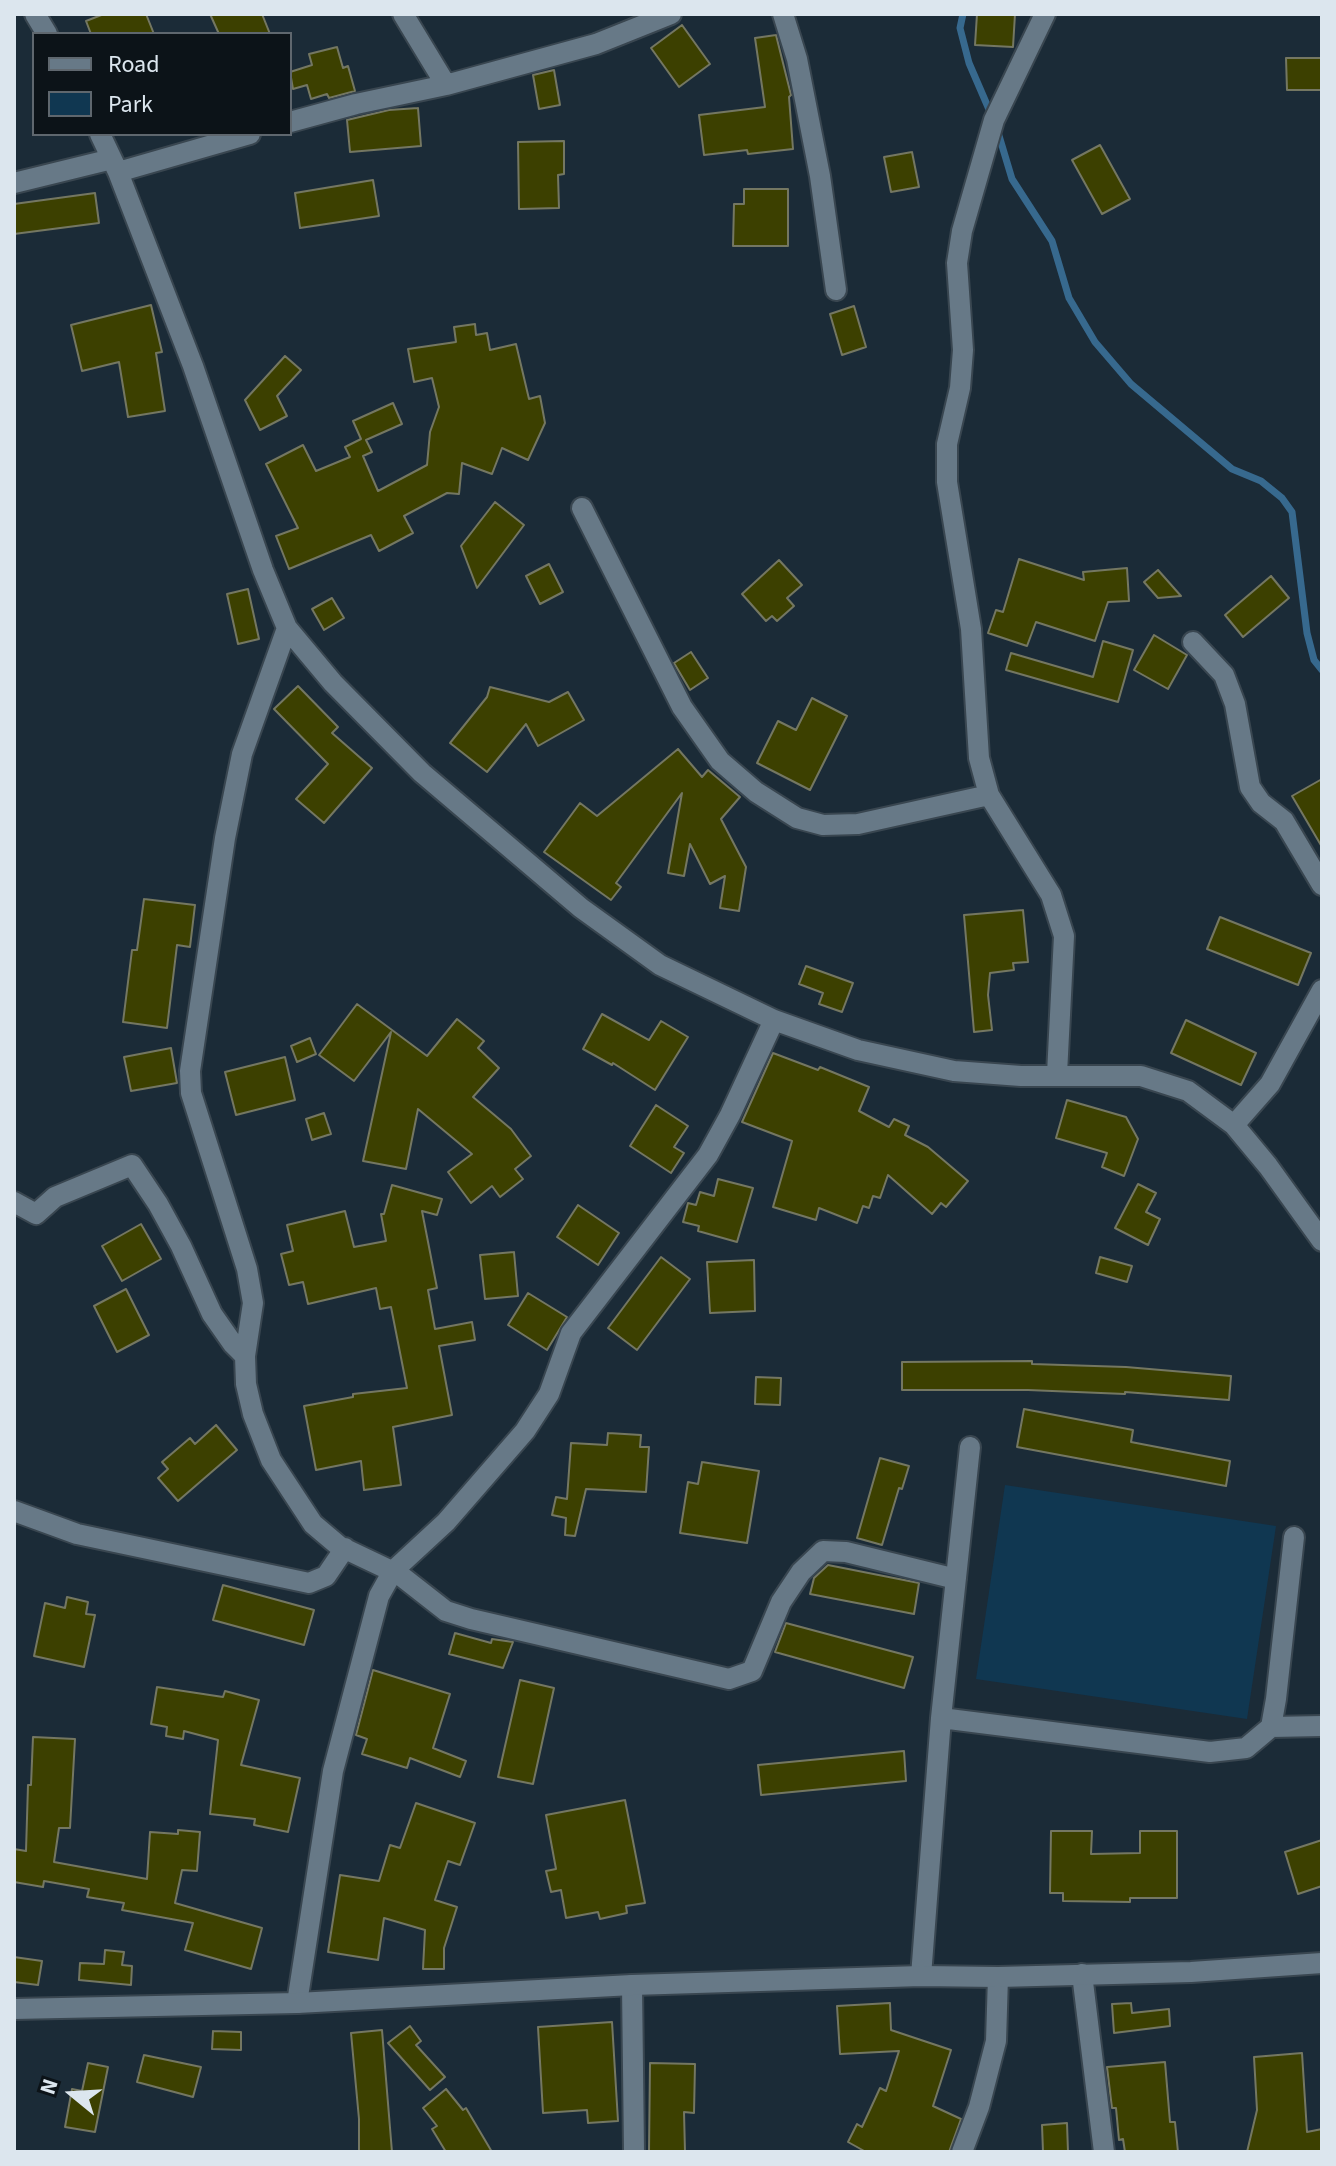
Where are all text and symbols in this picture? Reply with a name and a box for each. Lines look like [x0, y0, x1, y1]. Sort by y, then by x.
legend [32, 32, 292, 136]
text: Road [108, 47, 160, 82]
text: Park [108, 87, 153, 122]
north arrow [32, 2054, 112, 2134]
text: N [32, 2075, 67, 2098]

